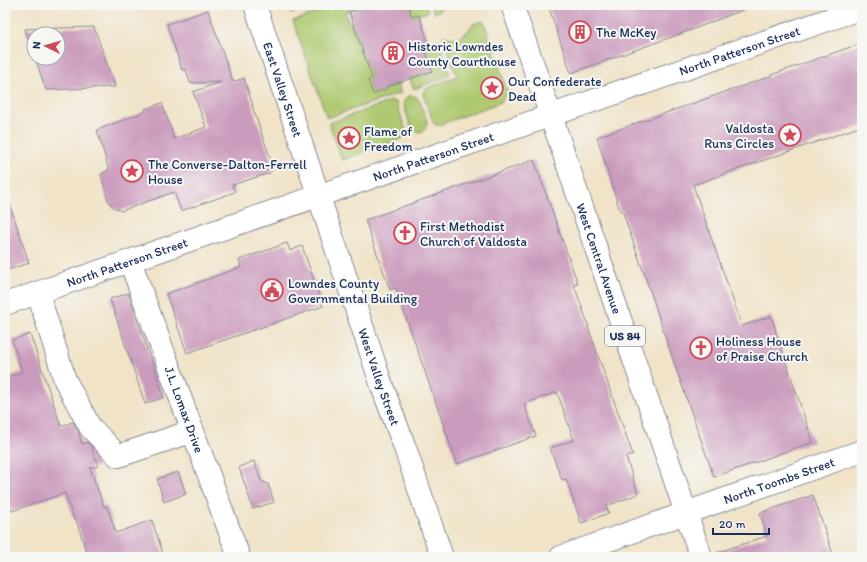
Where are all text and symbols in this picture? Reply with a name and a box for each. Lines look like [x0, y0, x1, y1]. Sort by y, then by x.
building icon: The McKey [567, 19, 593, 45]
street label: North Patterson Street [677, 22, 802, 78]
place label: The McKey [596, 25, 656, 40]
north arrow [26, 26, 66, 66]
place label: Historic Lowndes County Courthouse [408, 39, 516, 69]
street label: East Valley Street [260, 40, 306, 139]
building icon: Historic Lowndes County Courthouse [380, 40, 406, 66]
text: N [30, 41, 43, 49]
place label: Our Confederate Dead [508, 74, 602, 104]
place icon: Our Confederate Dead [479, 75, 505, 101]
place label: Valdosta Runs Circles [704, 121, 774, 151]
place icon: Valdosta Runs Circles [777, 122, 803, 148]
place label: Flame of Freedom [364, 124, 413, 154]
place icon: Flame of Freedom [336, 125, 362, 151]
street label: North Patterson Street [371, 128, 496, 184]
place label: The Converse-Dalton-Ferrell House [148, 157, 307, 187]
place icon: The Converse-Dalton-Ferrell House [119, 158, 145, 184]
street label: West Central Avenue [574, 201, 625, 316]
place label: First Methodist Church of Valdosta [420, 219, 527, 249]
church icon: First Methodist Church of Valdosta [392, 220, 418, 246]
street label: North Patterson Street [64, 234, 190, 290]
place label: Lowndes County Governmental Building [288, 276, 418, 306]
public building icon: Lowndes County Governmental Building [259, 277, 285, 303]
street label: West Valley Street [356, 326, 403, 428]
road number: US 84 [605, 326, 645, 346]
place label: Holiness House of Praise Church [716, 334, 808, 364]
church icon: Holiness House of Praise Church [688, 335, 714, 361]
street label: J.L. Lomax Drive [162, 364, 207, 455]
street label: North Toombs Street [721, 454, 837, 507]
scale bar [713, 510, 769, 536]
text: 20 m [719, 517, 746, 531]

